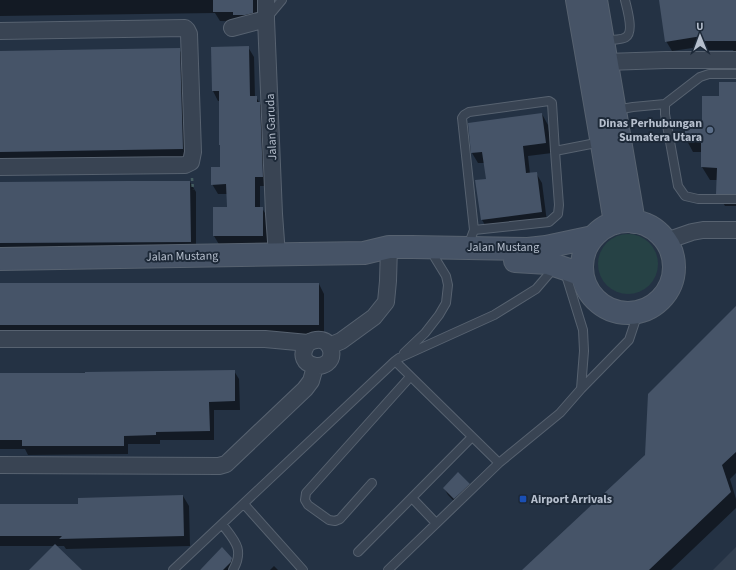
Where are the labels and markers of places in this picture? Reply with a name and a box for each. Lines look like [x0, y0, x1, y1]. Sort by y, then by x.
place label: Dinas Perhubungan Sumatera Utara [599, 115, 702, 146]
marker: Dinas Perhubungan Sumatera Utara [705, 125, 715, 135]
place label: Airport Arrivals [530, 491, 612, 508]
marker: Airport Arrivals [518, 494, 528, 504]

